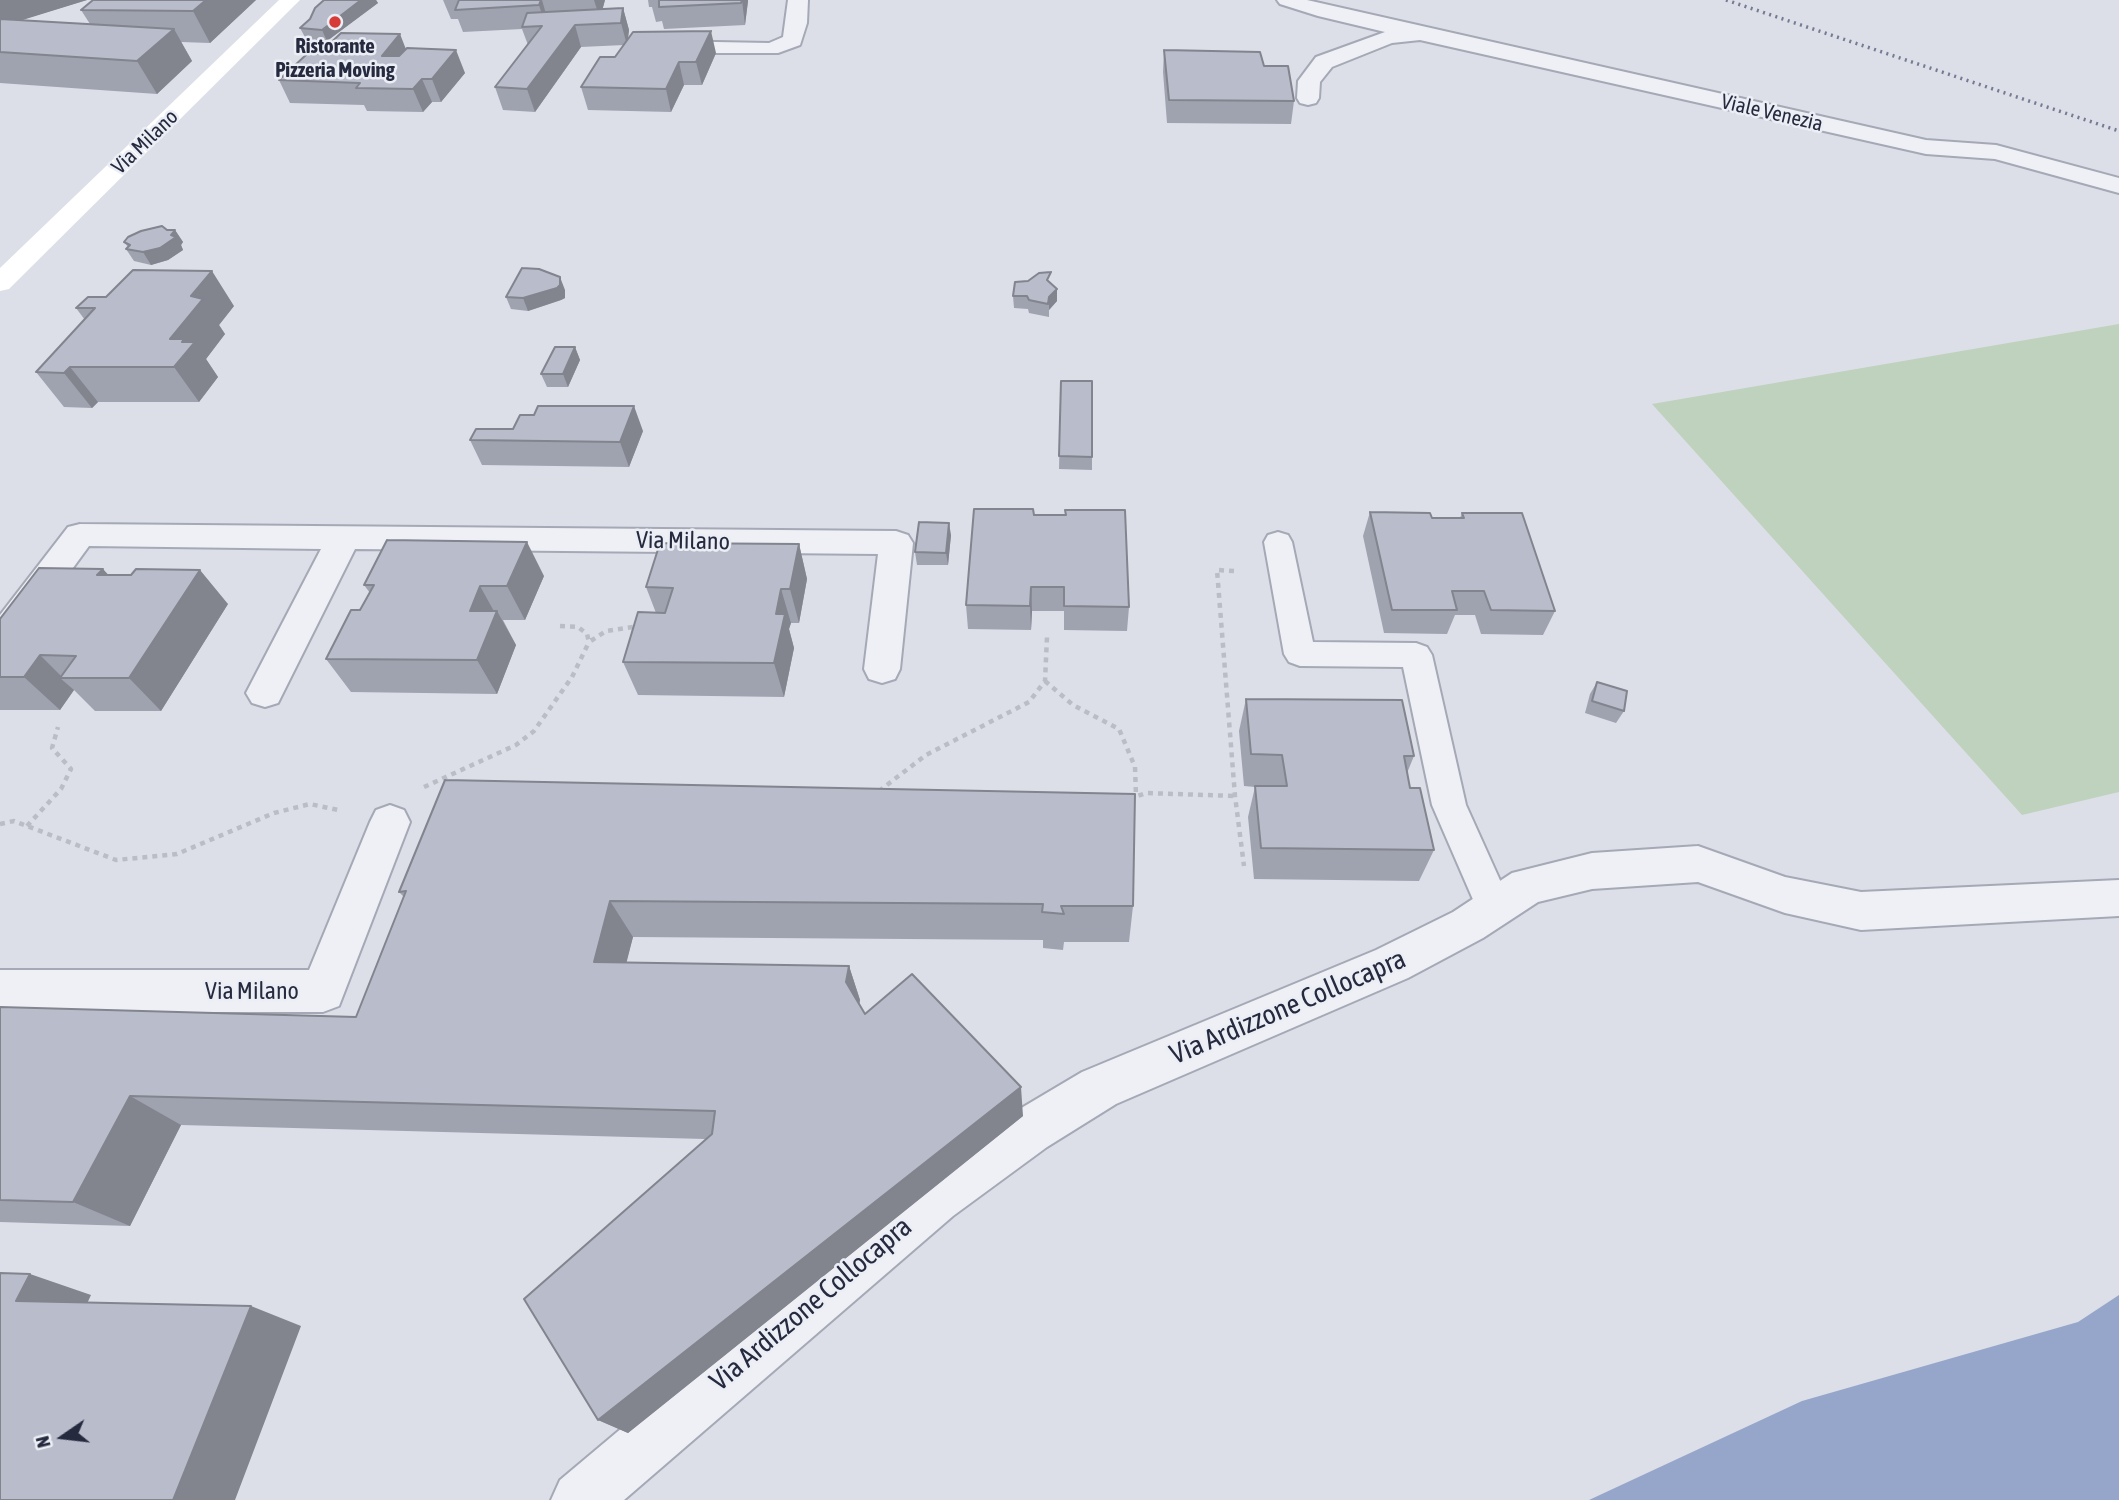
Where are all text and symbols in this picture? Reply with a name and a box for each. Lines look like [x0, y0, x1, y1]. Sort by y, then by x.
marker: Ristorante Pizzeria Moving [327, 14, 343, 30]
place label: Ristorante Pizzeria Moving [275, 33, 395, 83]
street label: Viale Venezia [1719, 89, 1825, 137]
street label: Via Milano [107, 104, 183, 180]
street label: Via Milano [636, 526, 730, 556]
street label: Via Ardizzone Collocapra [1165, 942, 1411, 1072]
street label: Via Milano [205, 977, 299, 1005]
street label: Via Ardizzone Collocapra [703, 1210, 919, 1398]
north arrow [28, 1402, 98, 1472]
text: N [31, 1434, 55, 1450]

